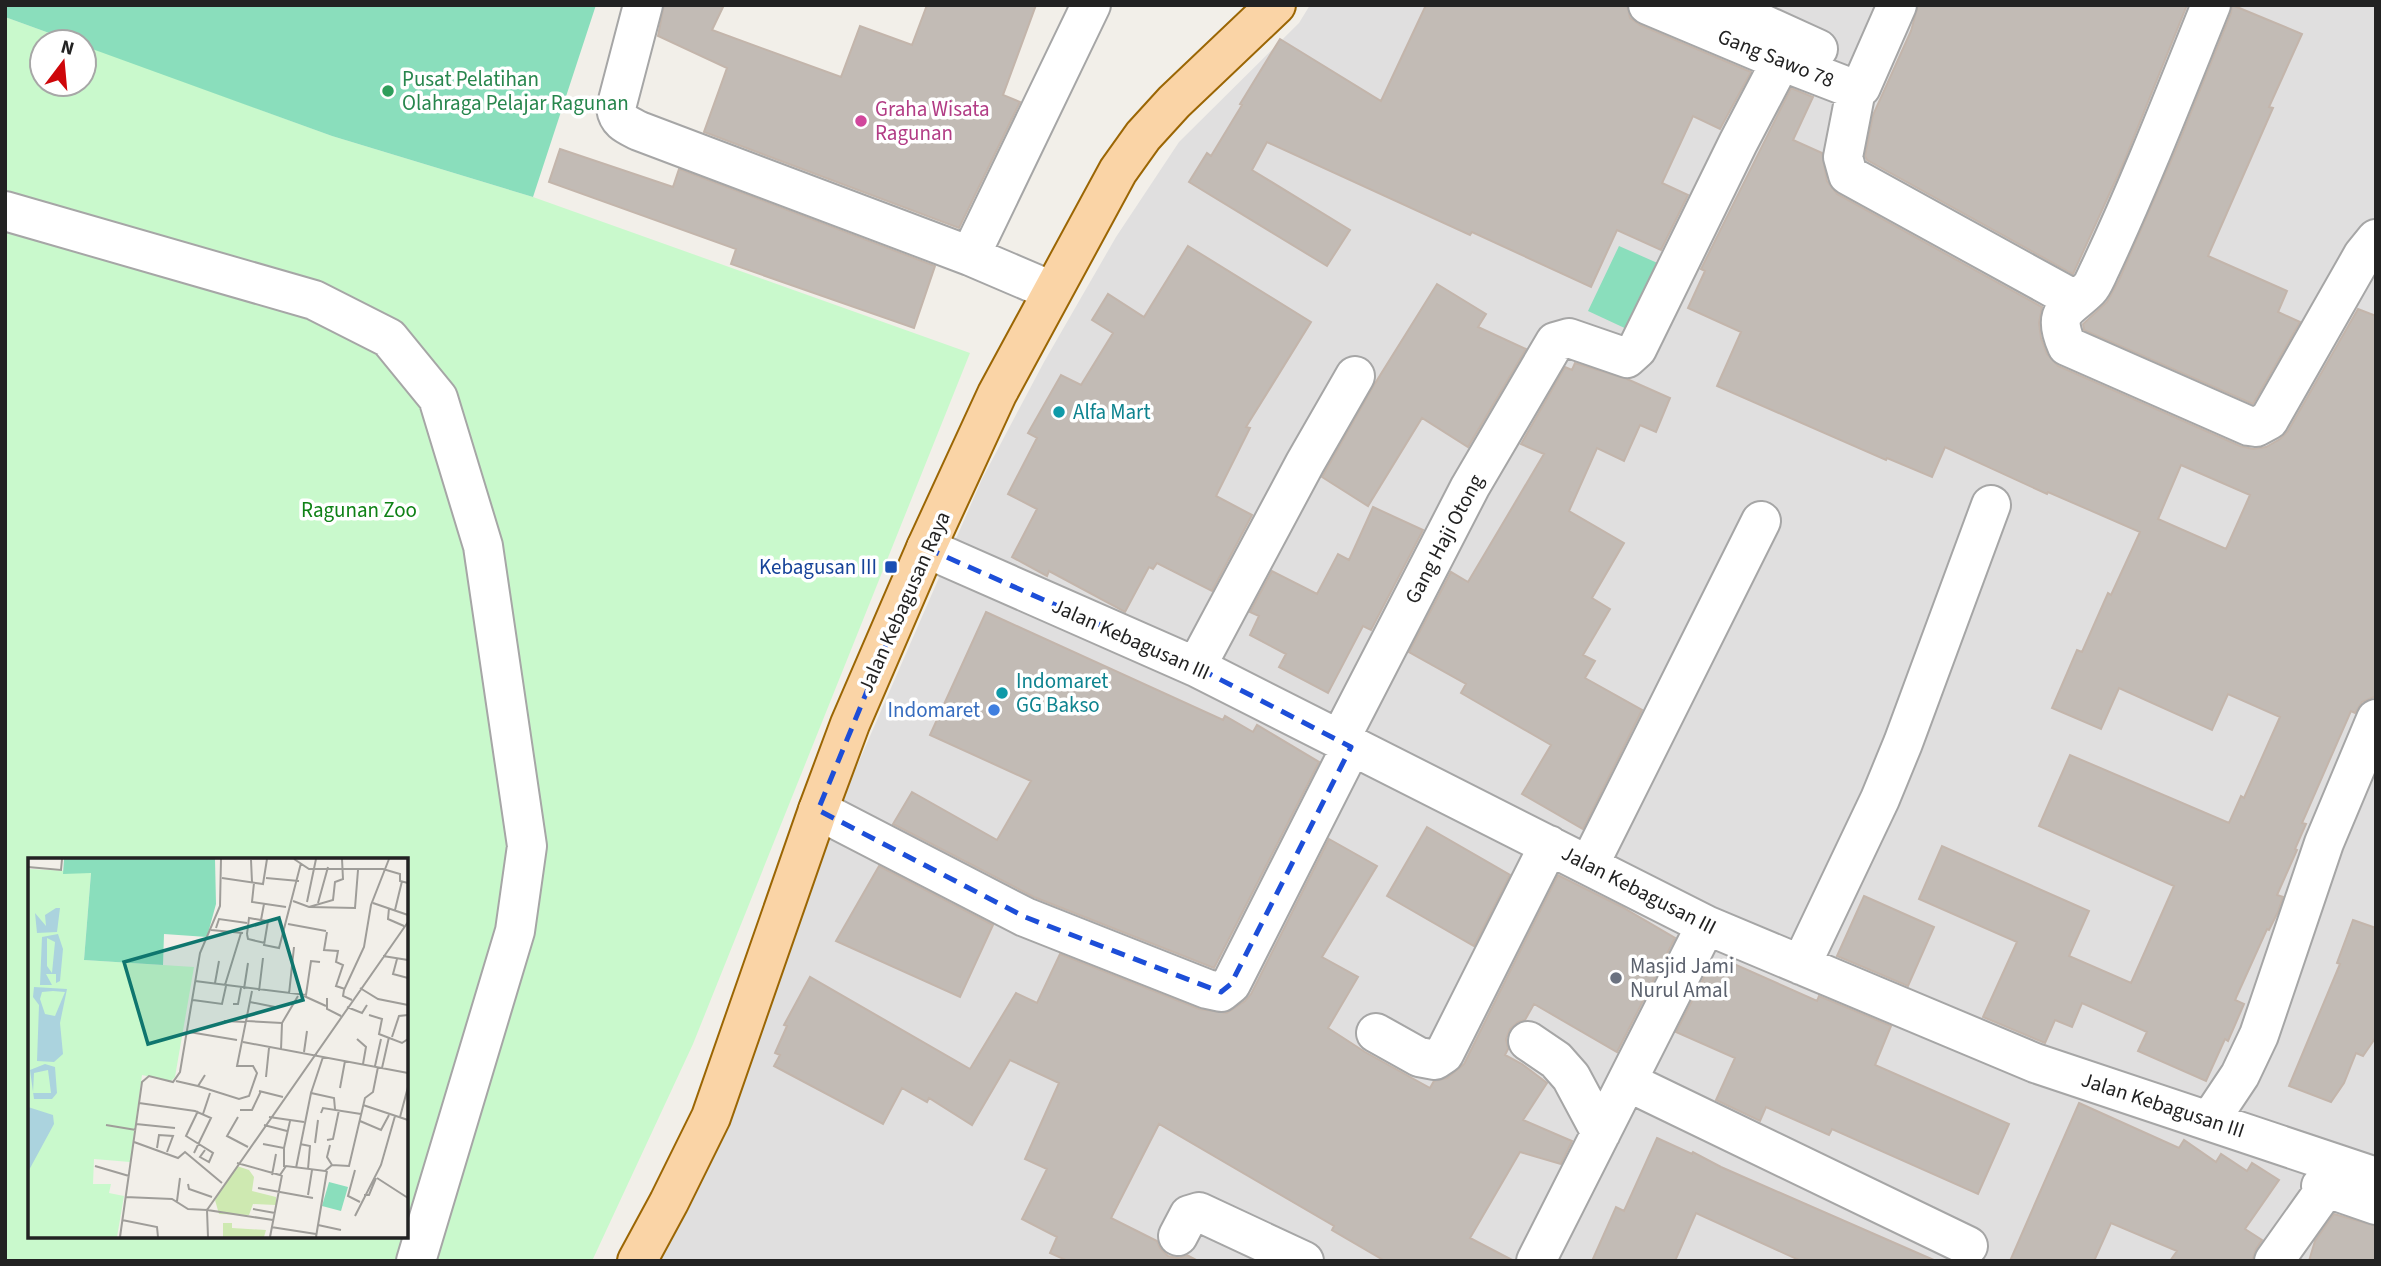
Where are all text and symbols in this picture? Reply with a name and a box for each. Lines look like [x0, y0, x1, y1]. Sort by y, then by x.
street label: Gang Sawo 78 [1713, 21, 1839, 95]
north arrow [28, 28, 98, 98]
text: N [57, 33, 77, 63]
place label: Pusat Pelatihan Olahraga Pelajar Ragunan [402, 64, 629, 118]
marker: Pusat Pelatihan Olahraga Pelajar Ragunan [380, 83, 396, 99]
place label: Graha Wisata Ragunan [875, 94, 990, 148]
marker: Graha Wisata Ragunan [853, 113, 869, 129]
place label: Alfa Mart [1073, 397, 1151, 427]
marker: Alfa Mart [1051, 404, 1067, 420]
street label: Gang Haji Otong [1397, 469, 1491, 609]
park label: Ragunan Zoo [301, 495, 417, 525]
street label: Jalan Kebagusan Raya [850, 506, 958, 698]
place label: Kebagusan III [759, 552, 877, 582]
marker: Kebagusan III [883, 559, 899, 575]
street label: Jalan Kebagusan III [1047, 591, 1215, 687]
place label: Indomaret GG Bakso [1016, 666, 1108, 720]
marker: Indomaret GG Bakso [994, 685, 1010, 701]
place label: Indomaret [888, 695, 980, 725]
marker: Indomaret [986, 702, 1002, 718]
street label: Jalan Kebagusan III [1556, 838, 1722, 942]
inset map [28, 858, 408, 1238]
place label: Masjid Jami Nurul Amal [1630, 951, 1734, 1005]
marker: Masjid Jami Nurul Amal [1608, 970, 1624, 986]
street label: Jalan Kebagusan III [2077, 1064, 2249, 1146]

